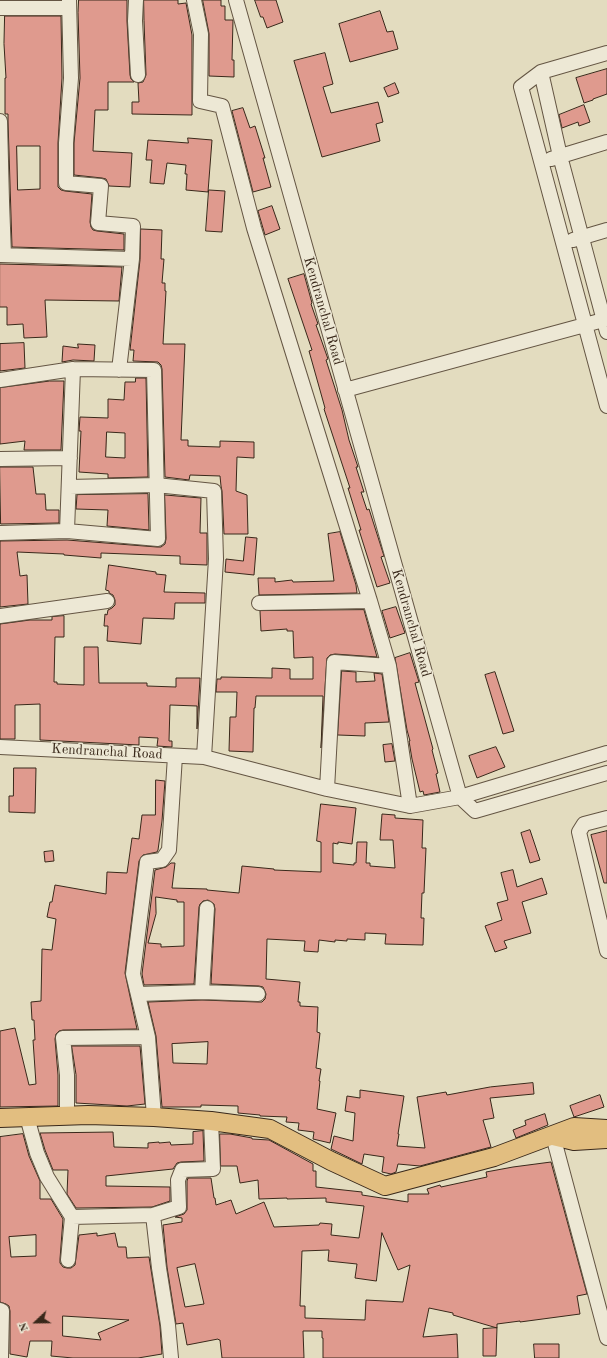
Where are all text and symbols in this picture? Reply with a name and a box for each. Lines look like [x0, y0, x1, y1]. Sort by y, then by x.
street label: Kendranchal Road [300, 255, 346, 367]
street label: Kendranchal Road [388, 567, 434, 679]
street label: Kendranchal Road [51, 741, 163, 763]
north arrow [16, 1302, 56, 1342]
text: N [18, 1321, 31, 1333]

